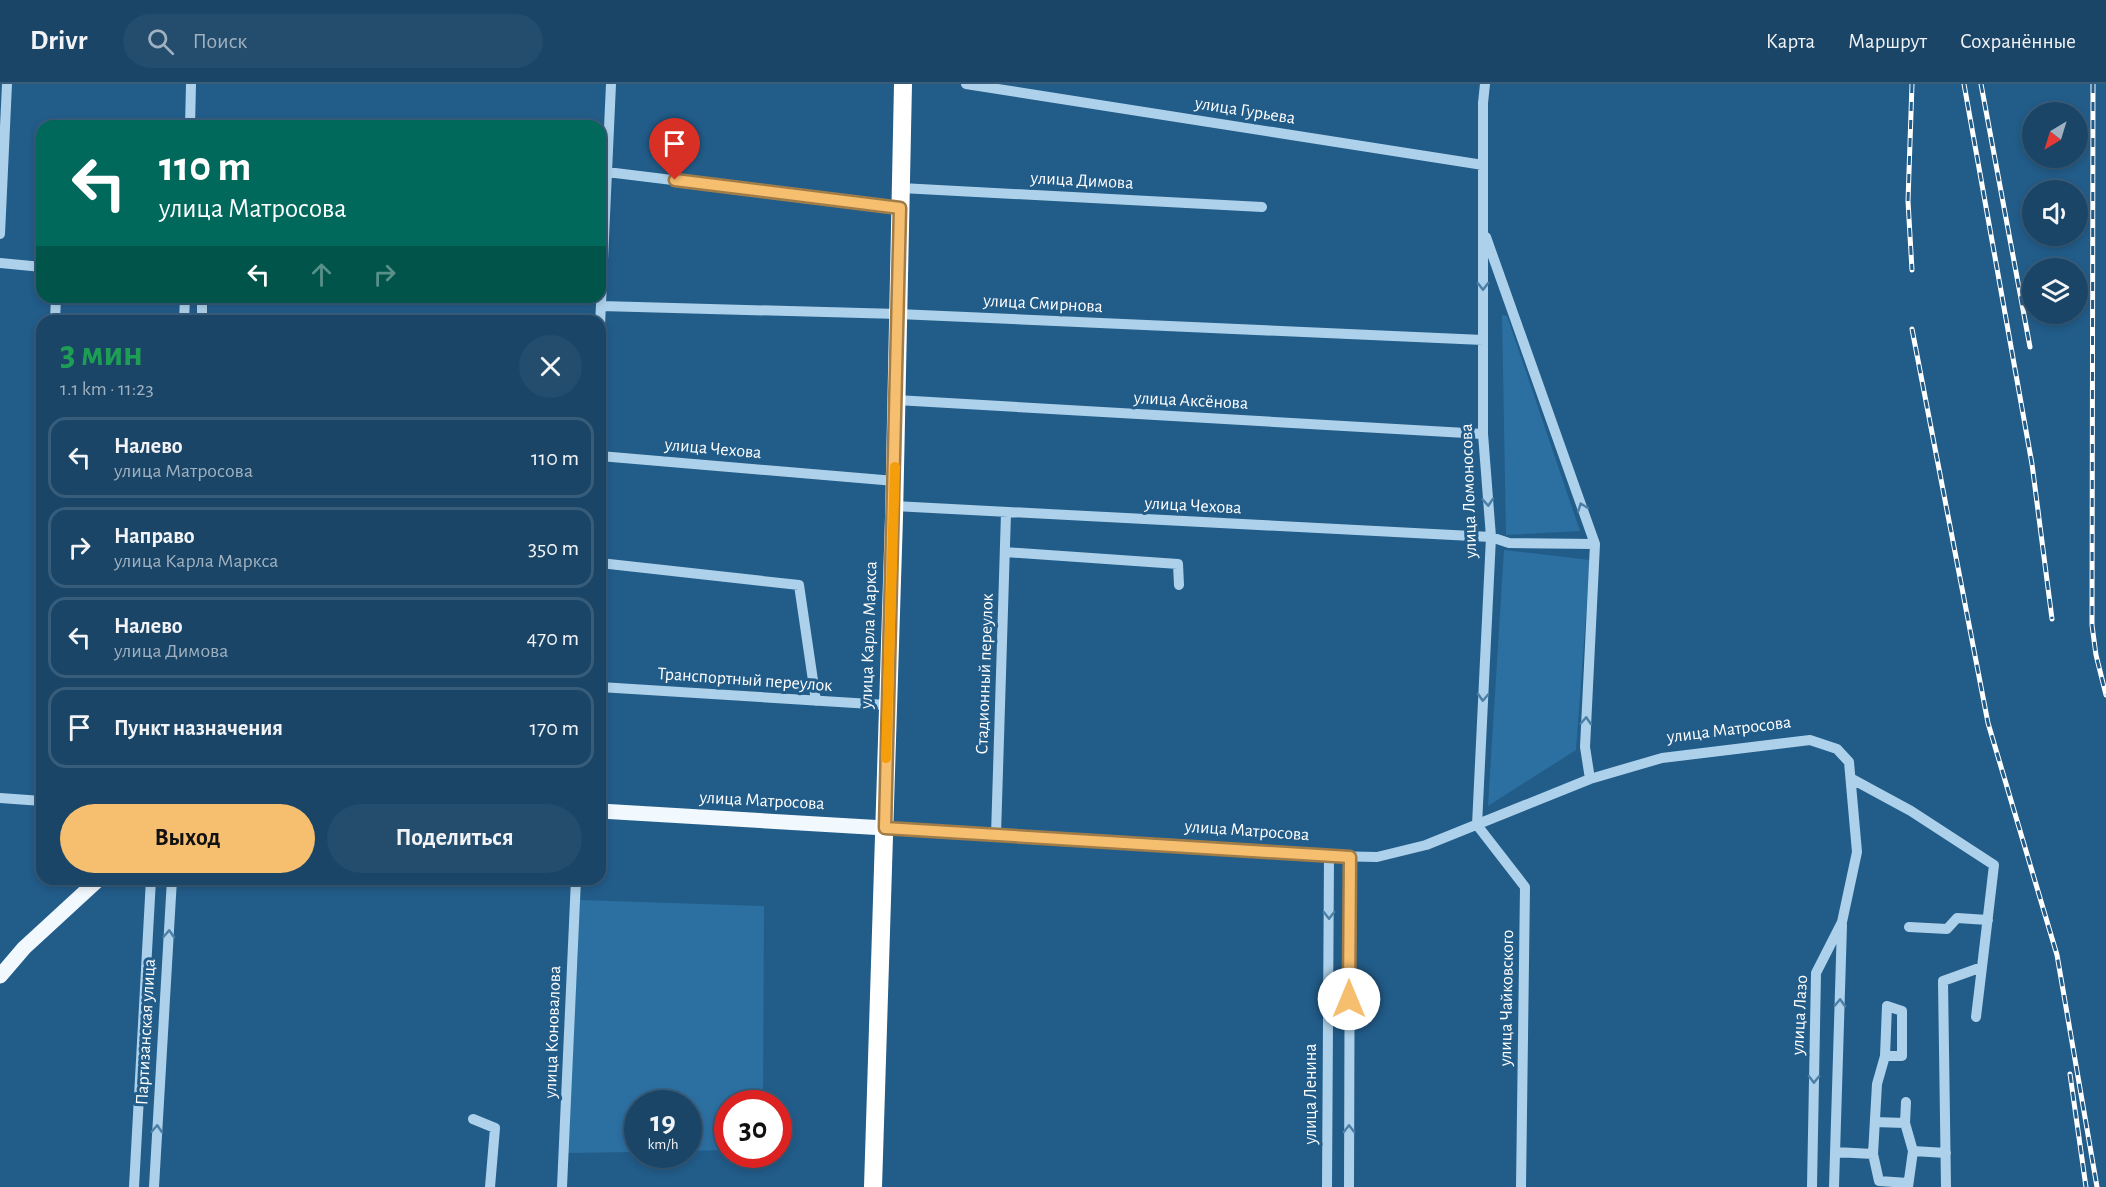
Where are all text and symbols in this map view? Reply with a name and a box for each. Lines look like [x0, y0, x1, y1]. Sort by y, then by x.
search box [123, 14, 543, 68]
icon: search [144, 25, 177, 58]
text: Drivr [30, 27, 87, 55]
text: Поиск [192, 30, 247, 52]
text: Карта [1766, 31, 1815, 52]
text: Маршрут [1848, 31, 1927, 52]
text: Сохранённые [1960, 31, 2076, 52]
street label: улица Гурьева [1193, 94, 1296, 128]
north arrow [2022, 102, 2088, 168]
map controls [2022, 102, 2088, 324]
pin [649, 118, 700, 180]
icon: arrive [658, 127, 691, 160]
icon: left [60, 144, 138, 222]
text: 110 m [159, 146, 251, 188]
street label: улица Димова [1029, 169, 1134, 193]
button: sound [2022, 180, 2088, 246]
text: улица Матросова [159, 195, 347, 222]
icon: left [242, 258, 275, 291]
icon: ahead [305, 258, 338, 291]
icon: right [368, 258, 401, 291]
button: layers [2022, 258, 2088, 324]
one-way arrow [1477, 282, 1489, 291]
street label: улица Смирнова [982, 292, 1103, 316]
button: close [519, 335, 582, 398]
text: 3 мин [60, 336, 143, 372]
text: 1.1 km · 11:23 [60, 379, 154, 399]
street label: улица Аксёнова [1132, 389, 1249, 413]
street label: улица Ломоносова [1458, 423, 1480, 560]
text: Налево [114, 435, 183, 457]
street label: улица Чехова [663, 436, 762, 462]
icon: left [63, 441, 96, 474]
text: 110 m [531, 447, 579, 469]
text: улица Матросова [114, 461, 253, 481]
street label: улица Чехова [1143, 494, 1242, 518]
one-way arrow [1481, 498, 1494, 507]
one-way arrow [1576, 502, 1589, 513]
text: Направо [114, 525, 195, 547]
icon: right [63, 531, 96, 564]
text: 350 m [528, 537, 579, 559]
text: улица Карла Маркса [114, 551, 278, 571]
street label: улица Карла Маркса [857, 561, 881, 710]
street label: Стадионный переулок [973, 592, 997, 755]
text: Налево [114, 615, 183, 637]
icon: left [63, 621, 96, 654]
text: 470 m [526, 627, 579, 649]
text: улица Димова [114, 641, 228, 661]
street label: Транспортный переулок [657, 665, 834, 695]
one-way arrow [1477, 692, 1490, 701]
icon: arrive [63, 711, 96, 744]
street label: улица Матросова [1665, 713, 1792, 747]
one-way arrow [1580, 716, 1593, 725]
text: Пункт назначения [114, 717, 283, 739]
text: 170 m [529, 717, 579, 739]
street label: улица Матросова [698, 789, 825, 813]
button: Выход [60, 804, 315, 873]
button: Поделиться [327, 804, 582, 873]
street label: улица Матросова [1183, 818, 1310, 844]
one-way arrow [1323, 910, 1335, 919]
one-way arrow [162, 929, 175, 938]
street label: улица Чайковского [1497, 930, 1517, 1067]
street label: Партизанская улица [133, 958, 159, 1106]
street label: улица Коновалова [542, 965, 564, 1100]
position arrow [1317, 967, 1381, 1031]
street label: улица Лазо [1789, 974, 1811, 1057]
one-way arrow [1834, 998, 1846, 1007]
street label: улица Ленина [1302, 1043, 1320, 1146]
one-way arrow [1808, 1074, 1820, 1083]
speed limit sign: 30 [714, 1090, 792, 1168]
text: 19 [650, 1107, 676, 1137]
one-way arrow [151, 1124, 164, 1133]
one-way arrow [1343, 1124, 1355, 1133]
text: km/h [648, 1137, 678, 1152]

